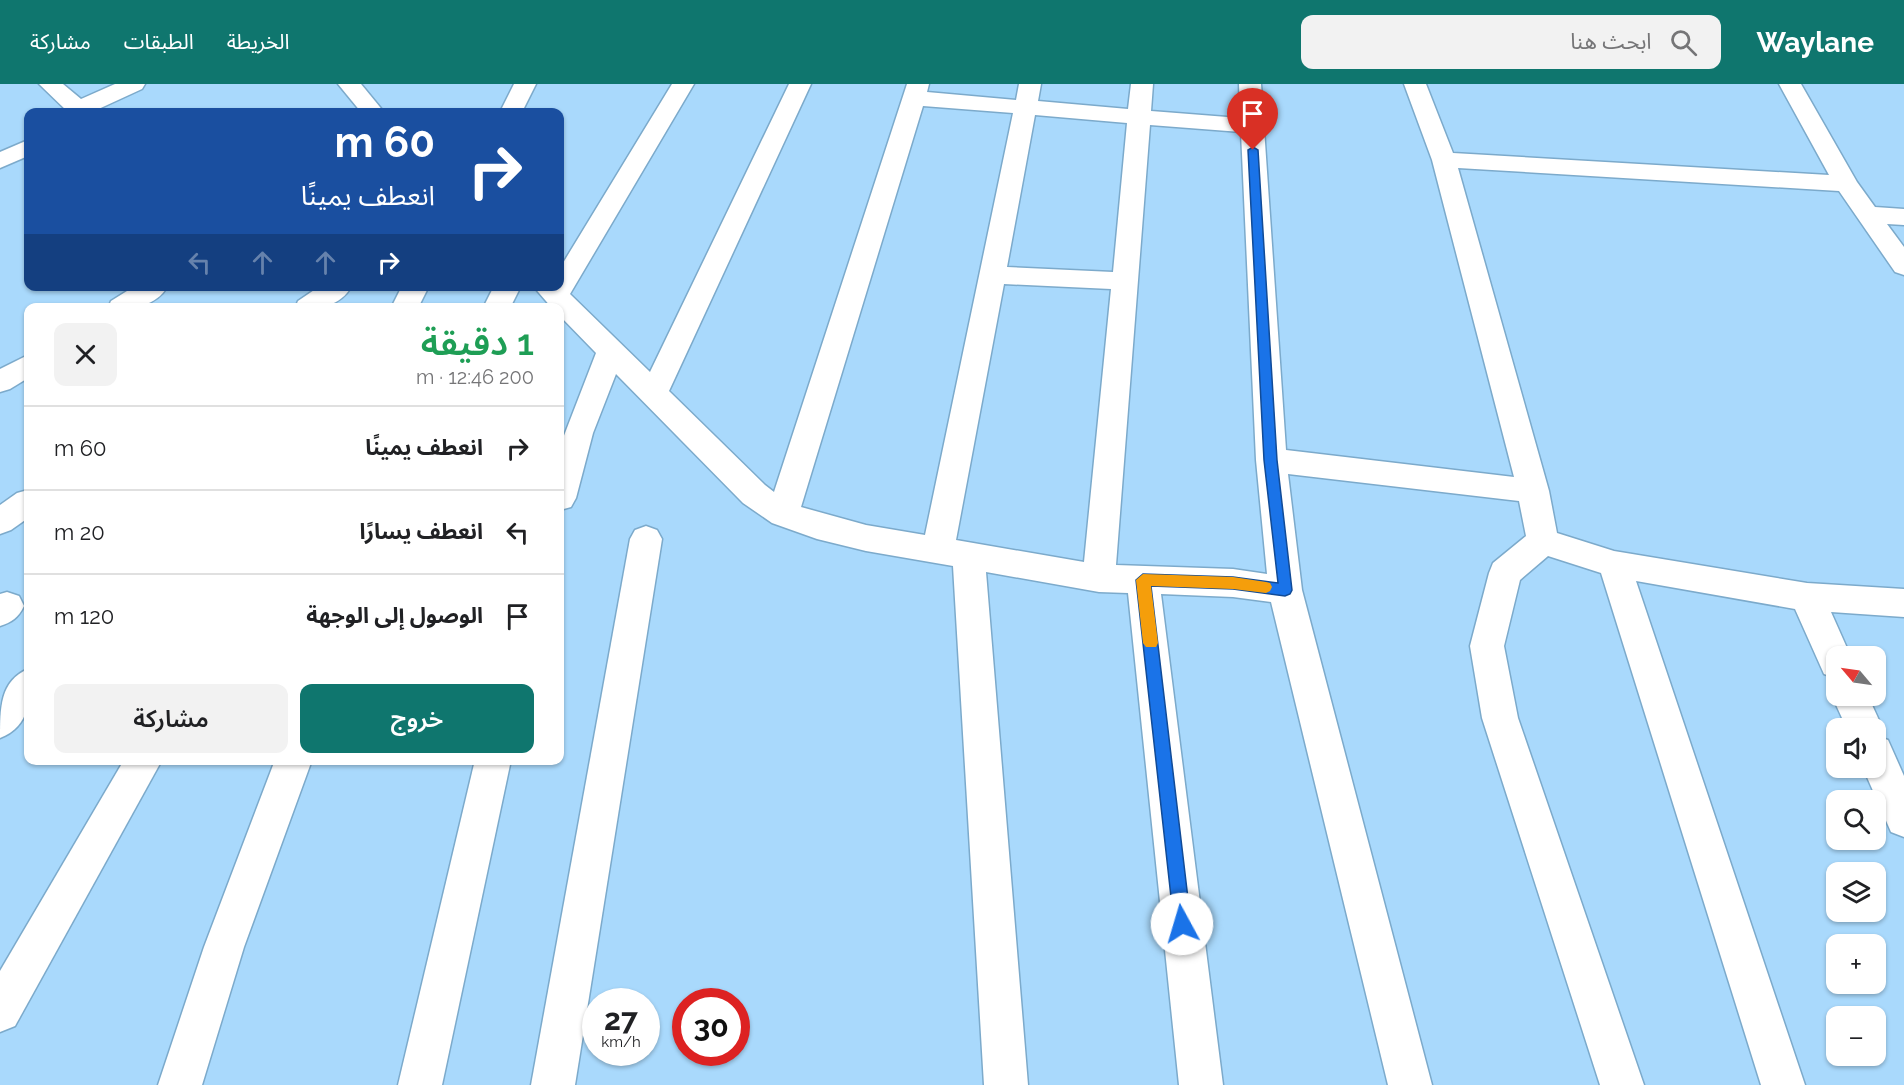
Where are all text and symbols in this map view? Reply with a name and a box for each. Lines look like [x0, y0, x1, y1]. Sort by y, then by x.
search box [1301, 15, 1721, 69]
icon: search [1667, 26, 1700, 59]
text: Waylane [1757, 26, 1874, 59]
text: ابحث هنا [1570, 28, 1652, 54]
text: مشاركة [30, 29, 91, 54]
text: الطبقات [124, 29, 194, 54]
text: الخريطة [227, 29, 290, 54]
pin [1227, 88, 1278, 150]
icon: arrive [1236, 97, 1269, 130]
text: 60 m [335, 118, 435, 167]
icon: right [456, 132, 534, 210]
text: انعطف يمينًا [301, 180, 435, 211]
icon: left [183, 246, 216, 279]
icon: ahead [246, 246, 279, 279]
icon: ahead [309, 246, 342, 279]
icon: right [372, 246, 405, 279]
text: 1 دقيقة [421, 321, 534, 363]
button: close [54, 323, 117, 386]
text: 200 m · 12:46 [416, 365, 534, 389]
icon: right [501, 432, 534, 465]
text: انعطف يمينًا [365, 434, 483, 460]
text: 60 m [54, 435, 107, 461]
icon: left [501, 516, 534, 549]
text: انعطف يسارًا [360, 518, 483, 544]
text: 20 m [54, 519, 105, 545]
icon: arrive [501, 600, 534, 633]
text: الوصول إلى الوجهة [306, 602, 483, 628]
text: 120 m [54, 603, 114, 629]
north arrow [1826, 646, 1886, 706]
map controls [1826, 646, 1886, 1066]
button: مشاركة [54, 684, 288, 753]
button: خروج [300, 684, 534, 753]
button: sound [1826, 718, 1886, 778]
button: search [1826, 790, 1886, 850]
button: layers [1826, 862, 1886, 922]
position arrow [1150, 892, 1214, 956]
button: + [1826, 934, 1886, 994]
speed limit sign: 30 [672, 988, 750, 1066]
text: 27 [604, 1002, 638, 1037]
button: − [1826, 1006, 1886, 1066]
text: km/h [601, 1033, 641, 1051]

